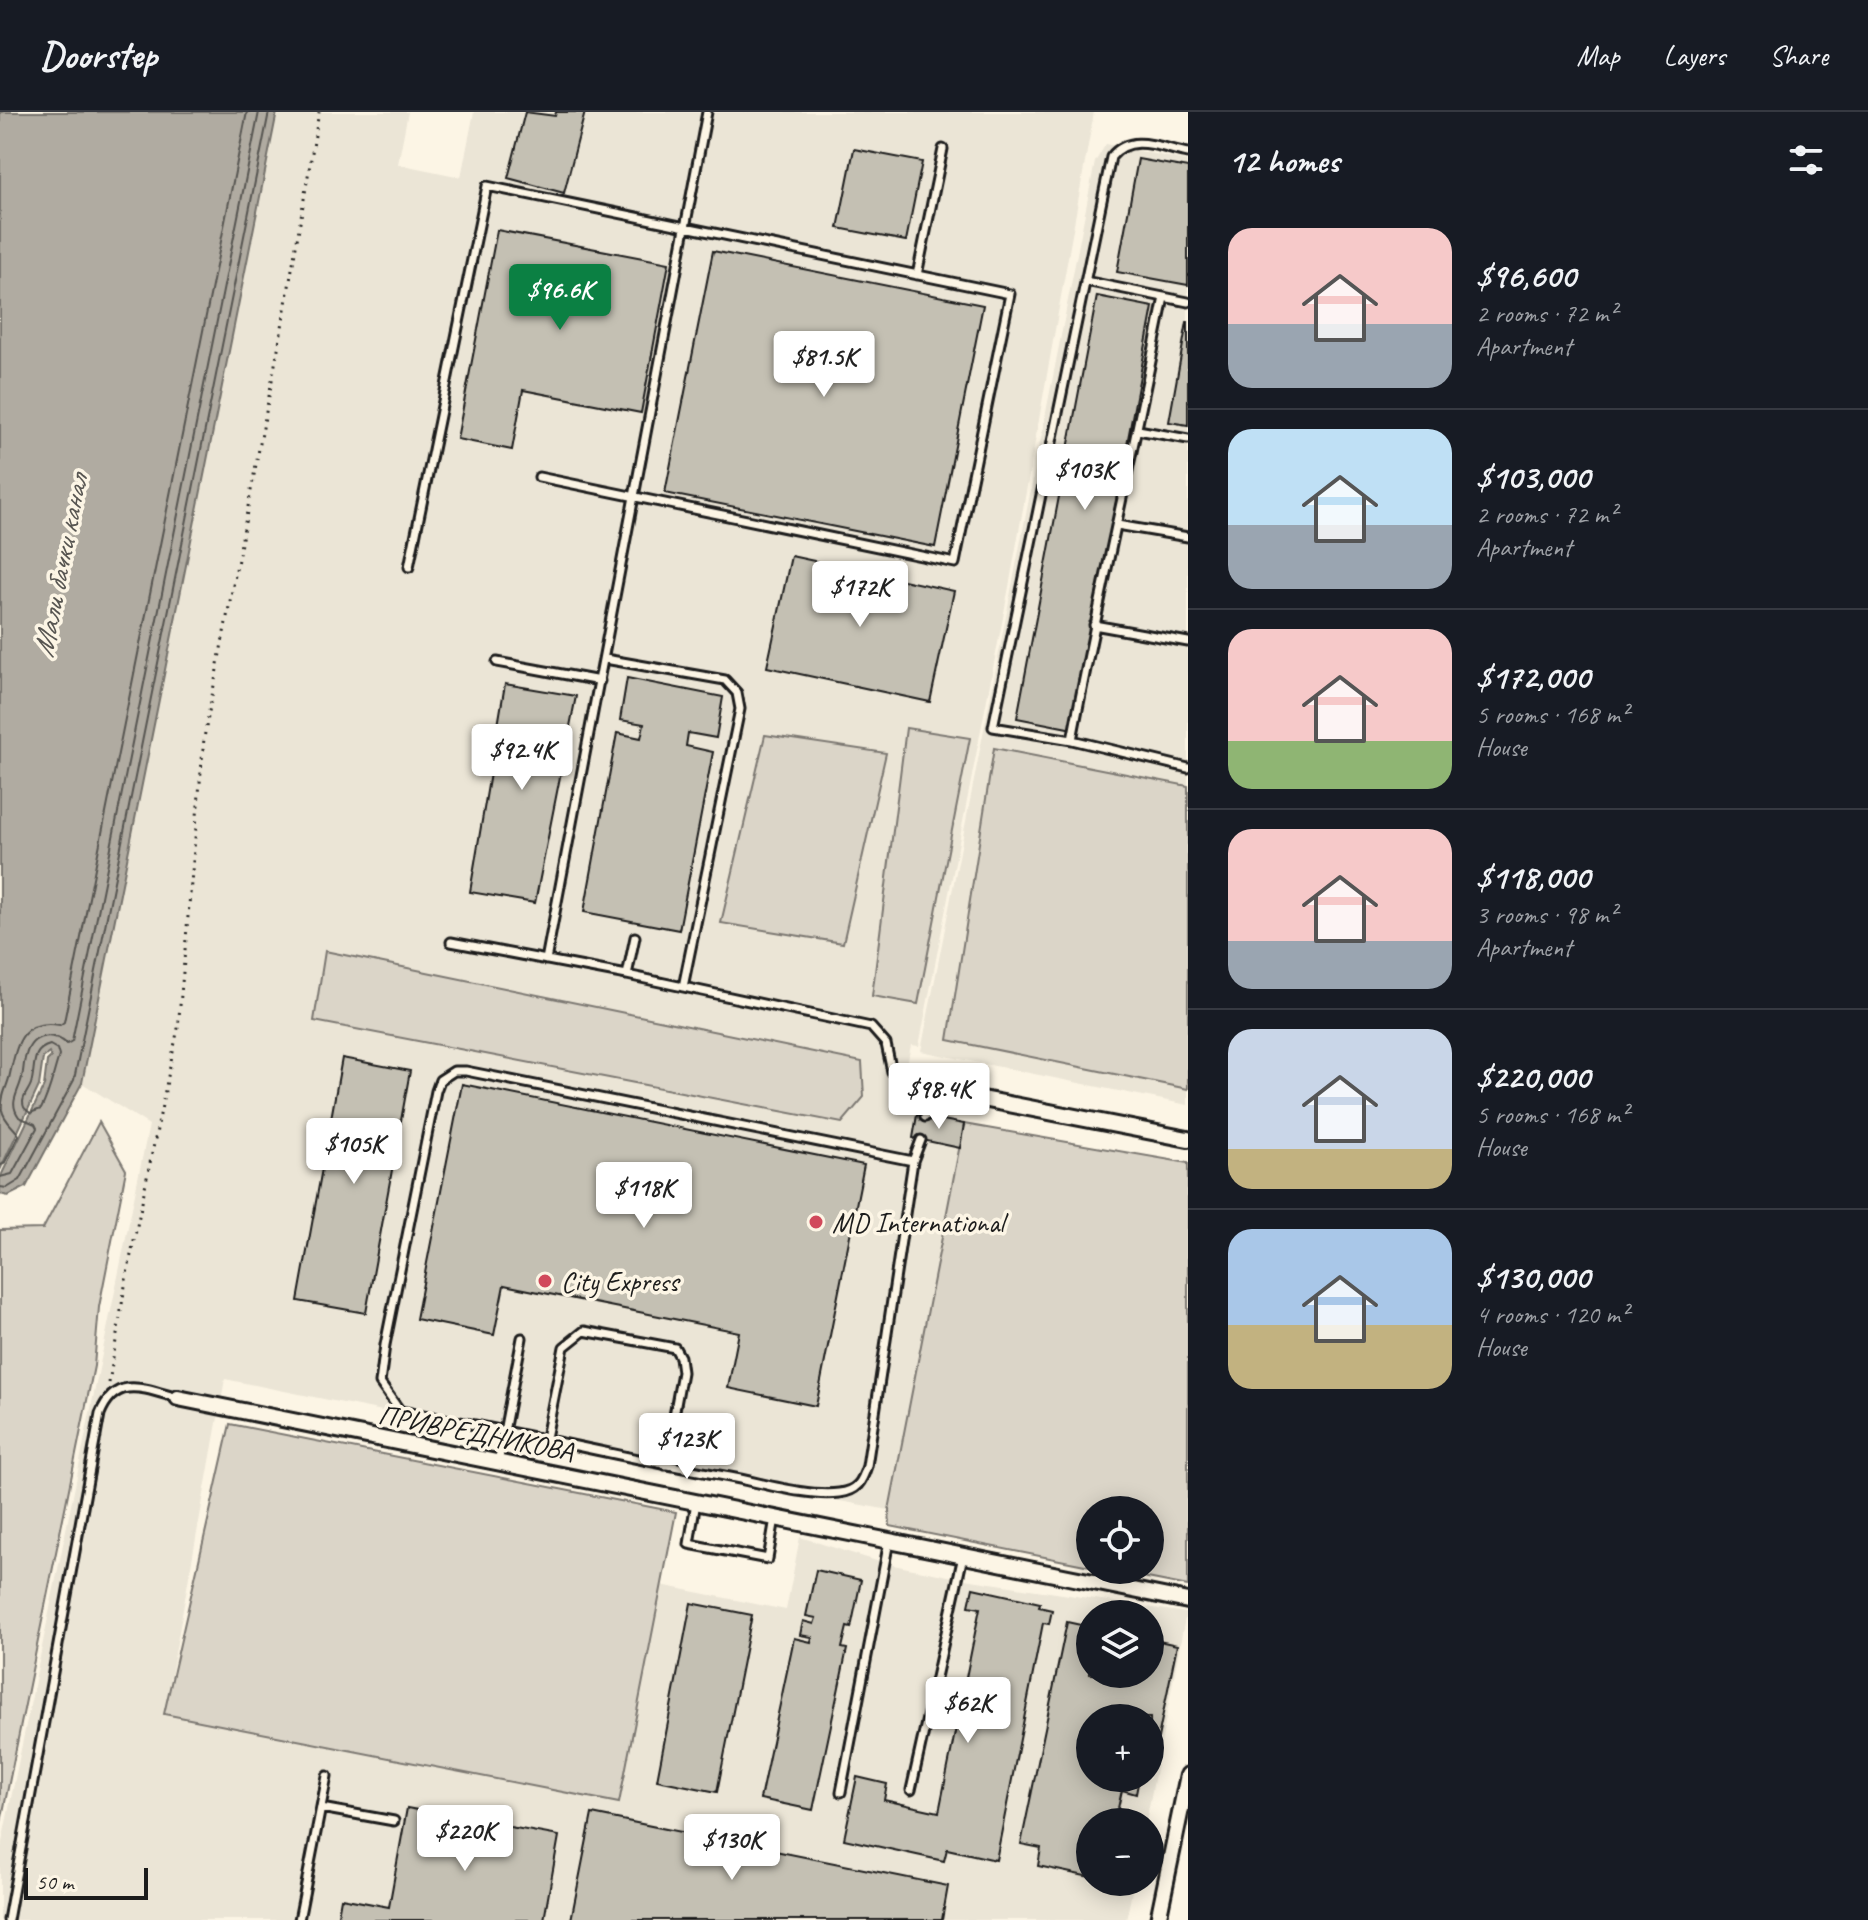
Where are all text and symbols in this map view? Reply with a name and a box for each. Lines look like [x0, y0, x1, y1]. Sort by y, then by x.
text: Doorstep [40, 32, 157, 79]
text: Map [1577, 38, 1620, 73]
text: Layers [1664, 38, 1725, 73]
text: Share [1769, 38, 1828, 73]
icon: filters [1784, 138, 1828, 182]
text: 12 homes [1228, 139, 1339, 182]
text: $96,600 [1476, 254, 1576, 297]
icon: home [1292, 260, 1388, 356]
pin: $96.6K [495, 264, 625, 332]
text: $96.6K [527, 273, 593, 306]
text: 2 rooms · 72 m² [1476, 297, 1617, 330]
text: Apartment [1476, 330, 1572, 363]
pin: $81.5K [759, 331, 889, 399]
text: $81.5K [792, 340, 856, 373]
pin: $103K [1029, 444, 1141, 512]
text: $103K [1055, 453, 1115, 486]
text: $103,000 [1476, 455, 1590, 498]
icon: home [1292, 461, 1388, 557]
water label: Мали бачки канал [24, 467, 97, 660]
text: 2 rooms · 72 m² [1476, 498, 1617, 531]
text: Apartment [1476, 531, 1572, 564]
pin: $172K [804, 561, 916, 629]
text: $172K [830, 570, 890, 603]
text: $172,000 [1476, 655, 1590, 698]
icon: home [1292, 661, 1388, 757]
text: 5 rooms · 168 m² [1476, 698, 1628, 731]
pin: $92.4K [457, 724, 587, 792]
text: House [1476, 731, 1527, 764]
text: $92.4K [490, 733, 554, 766]
text: $118,000 [1476, 855, 1590, 898]
icon: home [1292, 861, 1388, 957]
text: 3 rooms · 98 m² [1476, 898, 1617, 931]
text: Apartment [1476, 931, 1572, 964]
text: $220,000 [1476, 1055, 1590, 1098]
icon: home [1292, 1061, 1388, 1157]
pin: $98.4K [874, 1063, 1004, 1131]
text: $98.4K [907, 1072, 971, 1105]
text: 5 rooms · 168 m² [1476, 1098, 1628, 1131]
pin: $105K [298, 1118, 410, 1186]
text: $105K [324, 1127, 384, 1160]
text: House [1476, 1131, 1527, 1164]
pin: $118K [588, 1162, 700, 1230]
text: $118K [614, 1171, 674, 1204]
place label: MD International [832, 1205, 1009, 1240]
marker: MD International [807, 1213, 825, 1231]
text: $130,000 [1476, 1255, 1590, 1298]
icon: home [1292, 1261, 1388, 1357]
place label: City Express [561, 1264, 681, 1299]
marker: City Express [536, 1272, 554, 1290]
text: 4 rooms · 120 m² [1476, 1298, 1628, 1331]
text: House [1476, 1331, 1527, 1364]
street label: ПРИВРЕДНИКОВА [375, 1396, 577, 1469]
pin: $123K [631, 1413, 743, 1481]
text: $123K [657, 1422, 717, 1455]
map controls [1076, 1496, 1164, 1896]
button: locate [1076, 1496, 1164, 1584]
button: layers [1076, 1600, 1164, 1688]
pin: $62K [921, 1677, 1015, 1745]
text: $62K [944, 1686, 992, 1719]
button: + [1076, 1704, 1164, 1792]
pin: $220K [409, 1805, 521, 1873]
button: − [1076, 1808, 1164, 1896]
text: $220K [435, 1814, 495, 1847]
pin: $130K [676, 1814, 788, 1882]
text: $130K [702, 1823, 762, 1856]
scale bar [24, 1864, 148, 1900]
text: 50 m [36, 1868, 73, 1896]

